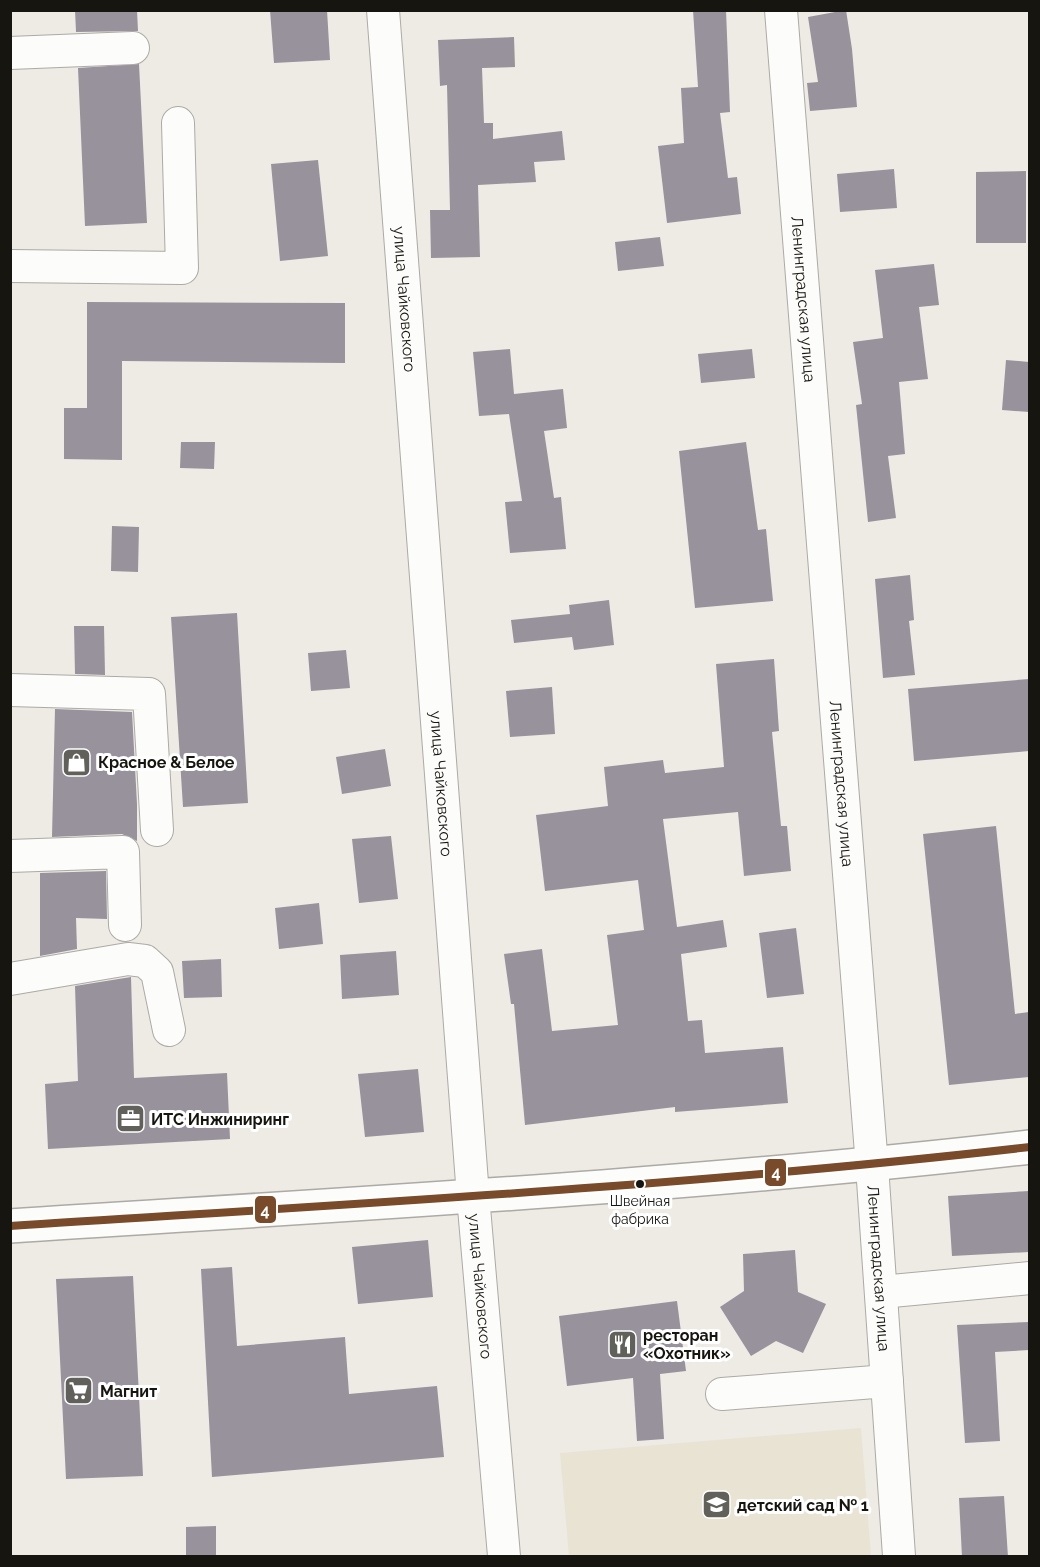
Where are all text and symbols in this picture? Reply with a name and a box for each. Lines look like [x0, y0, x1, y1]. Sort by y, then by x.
street label: Ленинградская улица [788, 215, 820, 383]
street label: улица Чайковского [390, 226, 420, 373]
street label: Ленинградская улица [826, 700, 858, 867]
street label: улица Чайковского [427, 710, 457, 857]
shop icon: Красное & Белое [61, 746, 93, 778]
place label: Красное & Белое [98, 753, 235, 772]
office icon: ИТС Инжиниринг [114, 1103, 146, 1135]
place label: ИТС Инжиниринг [151, 1110, 289, 1129]
line badge: 4 [764, 1158, 787, 1187]
text: 4 [771, 1163, 781, 1182]
marker: Швейная фабрика [634, 1178, 646, 1190]
street label: Ленинградская улица [864, 1184, 894, 1352]
place label: Швейная фабрика [610, 1193, 670, 1227]
line badge: 4 [254, 1195, 277, 1224]
text: 4 [260, 1201, 270, 1220]
street label: улица Чайковского [465, 1213, 497, 1360]
place label: ресторан «Охотник» [643, 1326, 731, 1363]
restaurant icon: ресторан «Охотник» [606, 1328, 638, 1360]
supermarket icon: Магнит [63, 1375, 95, 1407]
place label: Магнит [100, 1382, 157, 1401]
school or university icon: детский сад № 1 [700, 1489, 732, 1521]
place label: детский сад № 1 [737, 1496, 869, 1515]

